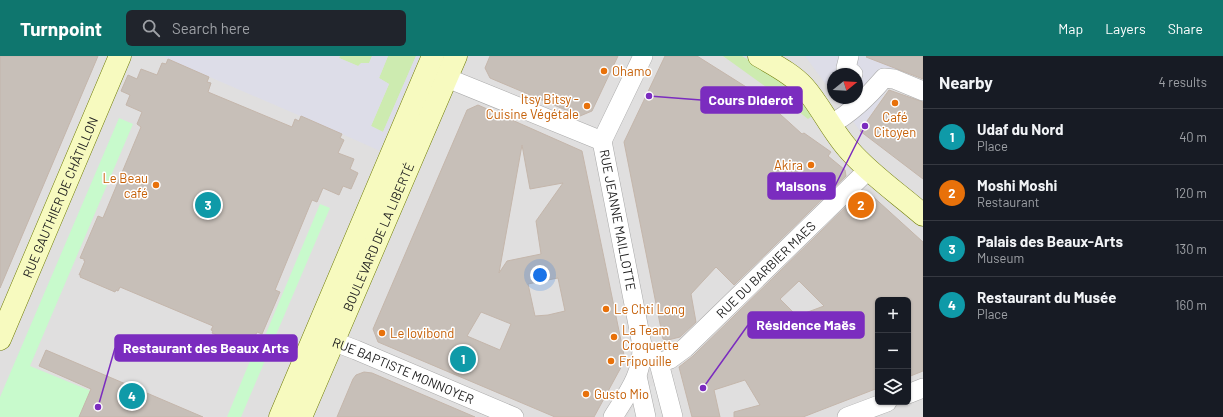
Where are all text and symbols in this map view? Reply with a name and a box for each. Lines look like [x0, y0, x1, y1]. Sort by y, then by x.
search box [126, 10, 406, 46]
text: Turnpoint [20, 17, 102, 40]
icon: search [140, 17, 162, 39]
text: Search here [172, 19, 250, 37]
text: Map [1058, 20, 1083, 37]
text: Layers [1105, 20, 1146, 37]
text: Share [1168, 20, 1203, 37]
place label: Ohamo [612, 63, 651, 79]
marker: Ohamo [599, 66, 609, 76]
north arrow [827, 68, 863, 104]
text: Nearby [939, 72, 993, 92]
text: 4 results [1159, 74, 1207, 90]
callout: Cours Diderot [701, 87, 802, 113]
place label: Itsy Bitsy - Cuisine Végétale [486, 91, 579, 122]
text: Cours Diderot [709, 91, 793, 108]
marker: Café Citoyen [890, 98, 900, 108]
marker: Itsy Bitsy - Cuisine Végétale [582, 101, 592, 111]
place label: Café Citoyen [874, 109, 916, 140]
street label: RUE GAUTHIER DE CHÂTILLON [19, 114, 101, 280]
text: Udaf du Nord [977, 120, 1064, 138]
text: 1 [950, 129, 954, 145]
text: 40 m [1179, 129, 1207, 145]
text: Place [977, 138, 1008, 154]
street label: RUE JEANNE MAILLOTTE [596, 148, 640, 292]
place label: Akira [774, 157, 803, 173]
street label: BOULEVARD DE LA LIBERTÉ [339, 160, 417, 314]
marker: Akira [806, 160, 816, 170]
place label: Le Beau café [102, 170, 148, 201]
callout: Maisons [768, 173, 835, 199]
text: Moshi Moshi [977, 176, 1057, 194]
text: Maisons [776, 177, 826, 194]
marker: Le Beau café [151, 180, 161, 190]
text: 2 [948, 185, 956, 201]
text: 120 m [1175, 185, 1207, 201]
pin: 3 [195, 190, 221, 220]
pin: 2 [848, 190, 874, 220]
text: Restaurant [977, 194, 1039, 210]
street label: RUE DU BARBIER MAES [713, 218, 819, 321]
text: Palais des Beaux-Arts [977, 232, 1123, 250]
text: 3 [948, 241, 956, 257]
text: 130 m [1175, 241, 1207, 257]
text: Museum [977, 250, 1024, 266]
your location [530, 265, 550, 285]
text: Restaurant du Musée [977, 288, 1116, 306]
map controls [875, 297, 911, 405]
button: + [875, 297, 911, 333]
text: 4 [948, 297, 956, 313]
text: 160 m [1175, 297, 1207, 313]
place label: Le Chti Long [614, 301, 685, 317]
marker: Le Chti Long [601, 304, 611, 314]
text: Place [977, 306, 1008, 322]
callout: Résidence Maës [748, 312, 864, 338]
text: Résidence Maës [756, 316, 856, 333]
place label: La Team Croquette [622, 322, 679, 353]
place label: Le lovibond [390, 325, 454, 341]
marker: Le lovibond [377, 328, 387, 338]
marker: La Team Croquette [609, 332, 619, 342]
button: − [875, 333, 911, 369]
street label: RUE BAPTISTE MONNOYER [330, 334, 477, 407]
callout: Restaurant des Beaux Arts [115, 335, 297, 361]
text: Restaurant des Beaux Arts [123, 339, 289, 356]
pin: 1 [450, 344, 476, 374]
place label: Fripouille [619, 353, 672, 369]
marker: Fripouille [606, 356, 616, 366]
button: layers [875, 369, 911, 405]
pin: 4 [119, 381, 145, 411]
place label: Gusto Mio [594, 386, 649, 402]
marker: Gusto Mio [581, 389, 591, 399]

